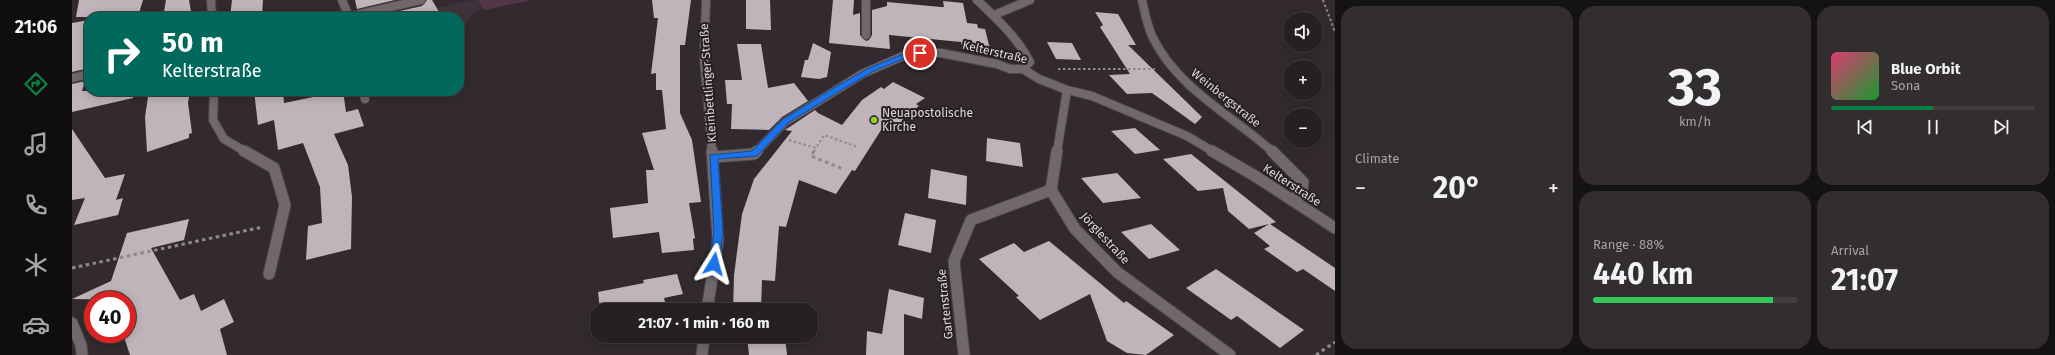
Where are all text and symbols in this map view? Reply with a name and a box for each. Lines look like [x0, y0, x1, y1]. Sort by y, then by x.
map controls [1283, 12, 1323, 148]
button: sound [1283, 12, 1323, 52]
text: 21:06 [15, 16, 57, 38]
street label: Kleinbettlinger Straße [697, 23, 719, 143]
text: 50 m [162, 26, 224, 59]
icon: right [96, 28, 148, 80]
pin [903, 36, 937, 70]
street label: Kelterstraße [961, 38, 1029, 66]
icon: arrive [909, 42, 931, 64]
text: 33 [1668, 56, 1722, 119]
text: Kelterstraße [162, 60, 262, 82]
button: + [1283, 60, 1323, 100]
text: Blue Orbit [1891, 60, 1960, 78]
street label: Weinbergstraße [1188, 66, 1264, 130]
icon: directions [22, 70, 50, 98]
text: Sona [1891, 78, 1920, 93]
place label: Neuapostolische Kirche [882, 106, 973, 134]
button: − [1283, 108, 1323, 148]
text: km/h [1679, 114, 1711, 129]
marker: Neuapostolische Kirche [869, 115, 879, 125]
icon: previous [1854, 116, 1876, 138]
icon: pause [1922, 116, 1944, 138]
icon: next [1990, 116, 2012, 138]
icon: music [22, 130, 50, 158]
text: Climate [1355, 151, 1399, 166]
street label: Kelterstraße [1260, 161, 1324, 209]
text: 20° [1433, 170, 1481, 206]
text: − [1355, 175, 1366, 202]
text: + [1548, 175, 1559, 202]
icon: phone [22, 191, 50, 219]
street label: Jörglestraße [1077, 209, 1133, 267]
text: Range · 88% [1593, 237, 1664, 252]
position arrow [693, 243, 735, 285]
text: Arrival [1831, 243, 1869, 258]
icon: climate [22, 251, 50, 279]
text: 440 km [1593, 256, 1693, 292]
text: 21:07 [1831, 262, 1898, 298]
street label: Gartenstraße [934, 268, 956, 340]
speed limit sign: 40 [84, 291, 136, 343]
icon: car [22, 311, 50, 339]
text: 21:07 · 1 min · 160 m [638, 314, 770, 332]

